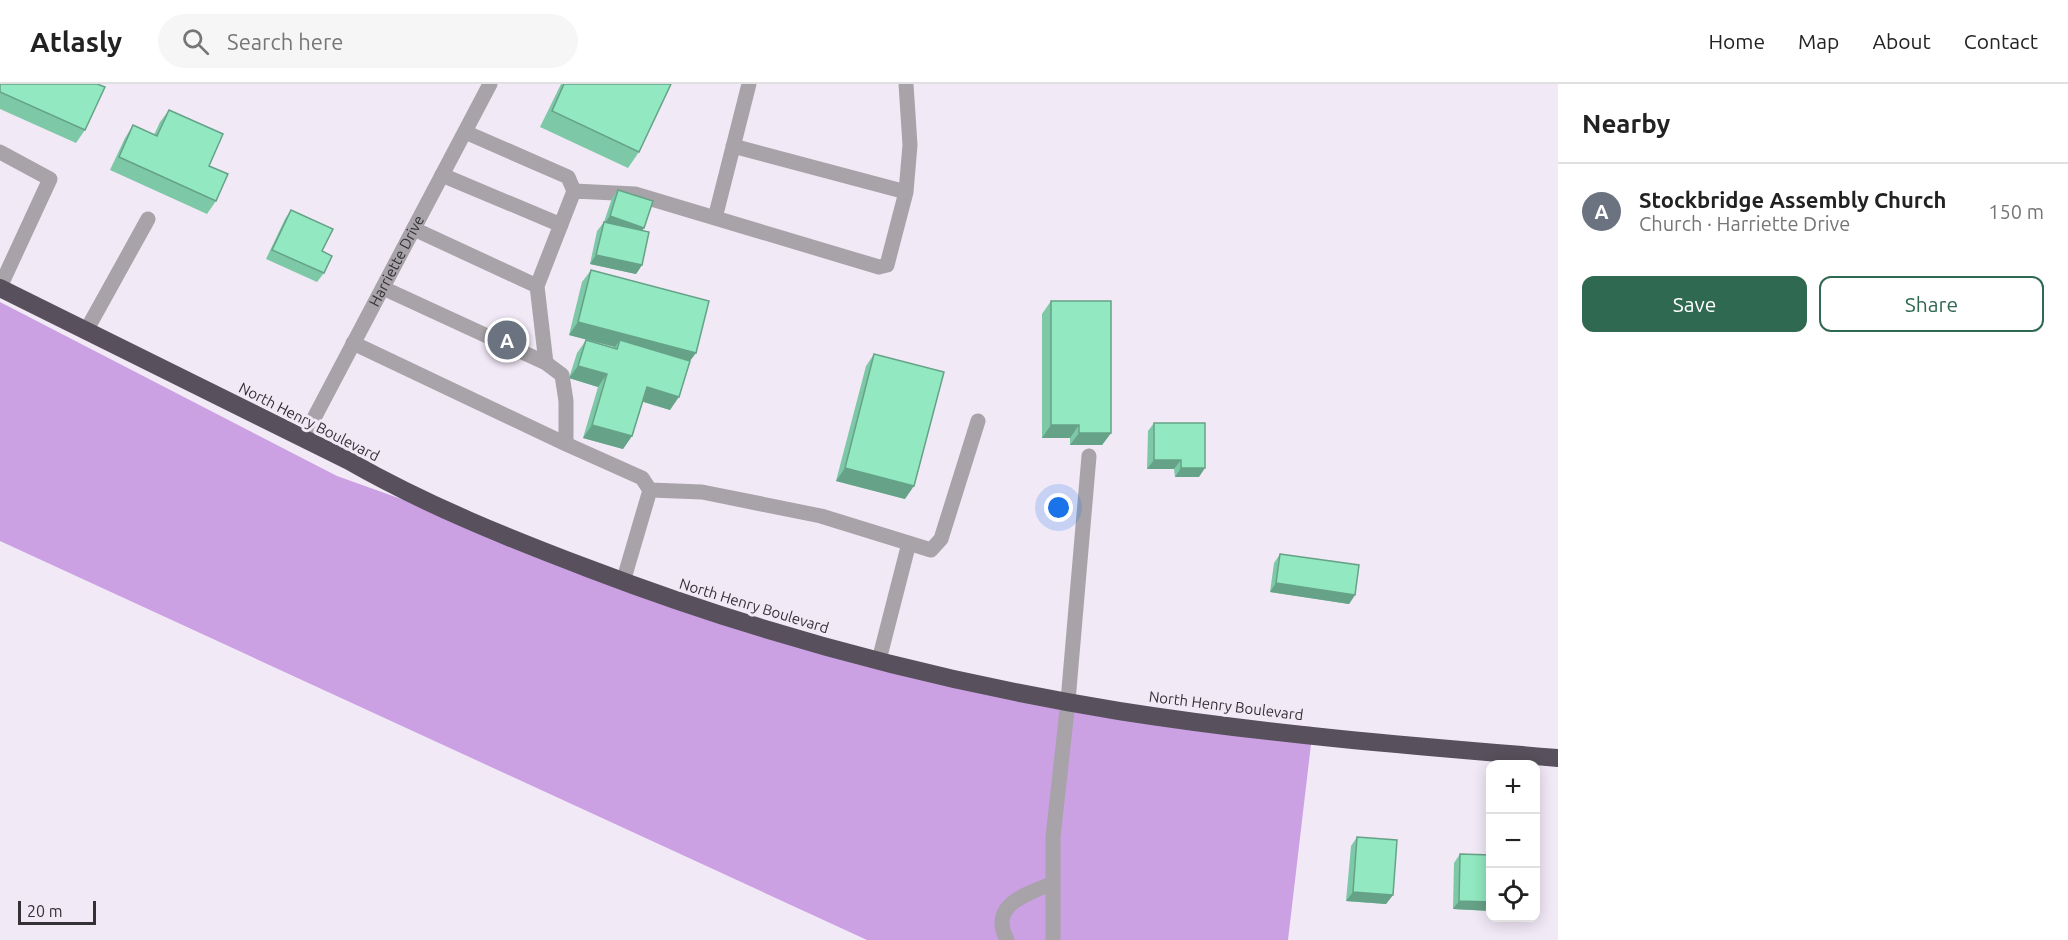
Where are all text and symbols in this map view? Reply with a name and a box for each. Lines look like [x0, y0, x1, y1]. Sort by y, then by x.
search box [158, 14, 578, 68]
icon: search [179, 25, 212, 58]
text: Atlasly [30, 26, 122, 57]
text: Search here [227, 29, 343, 54]
text: Home [1708, 29, 1765, 53]
text: Map [1798, 29, 1839, 53]
text: About [1872, 29, 1931, 53]
text: Contact [1964, 29, 2038, 53]
text: Nearby [1582, 109, 1670, 138]
text: Stockbridge Assembly Church [1639, 187, 1946, 212]
text: A [1594, 200, 1609, 223]
text: 150 m [1988, 200, 2044, 223]
text: Church · Harriette Drive [1639, 212, 1850, 235]
street label: Harriette Drive [365, 213, 427, 309]
button: Save [1582, 276, 1807, 332]
button: Share [1819, 276, 2044, 332]
pin: A [488, 318, 526, 362]
street label: North Henry Boulevard [236, 379, 382, 464]
your location [1044, 493, 1073, 522]
street label: North Henry Boulevard [677, 575, 831, 636]
street label: North Henry Boulevard [1148, 688, 1304, 723]
map controls [1486, 760, 1540, 922]
button: + [1486, 760, 1540, 814]
button: − [1486, 814, 1540, 868]
button: locate [1486, 868, 1540, 922]
scale bar [18, 898, 96, 926]
text: 20 m [27, 902, 63, 920]

